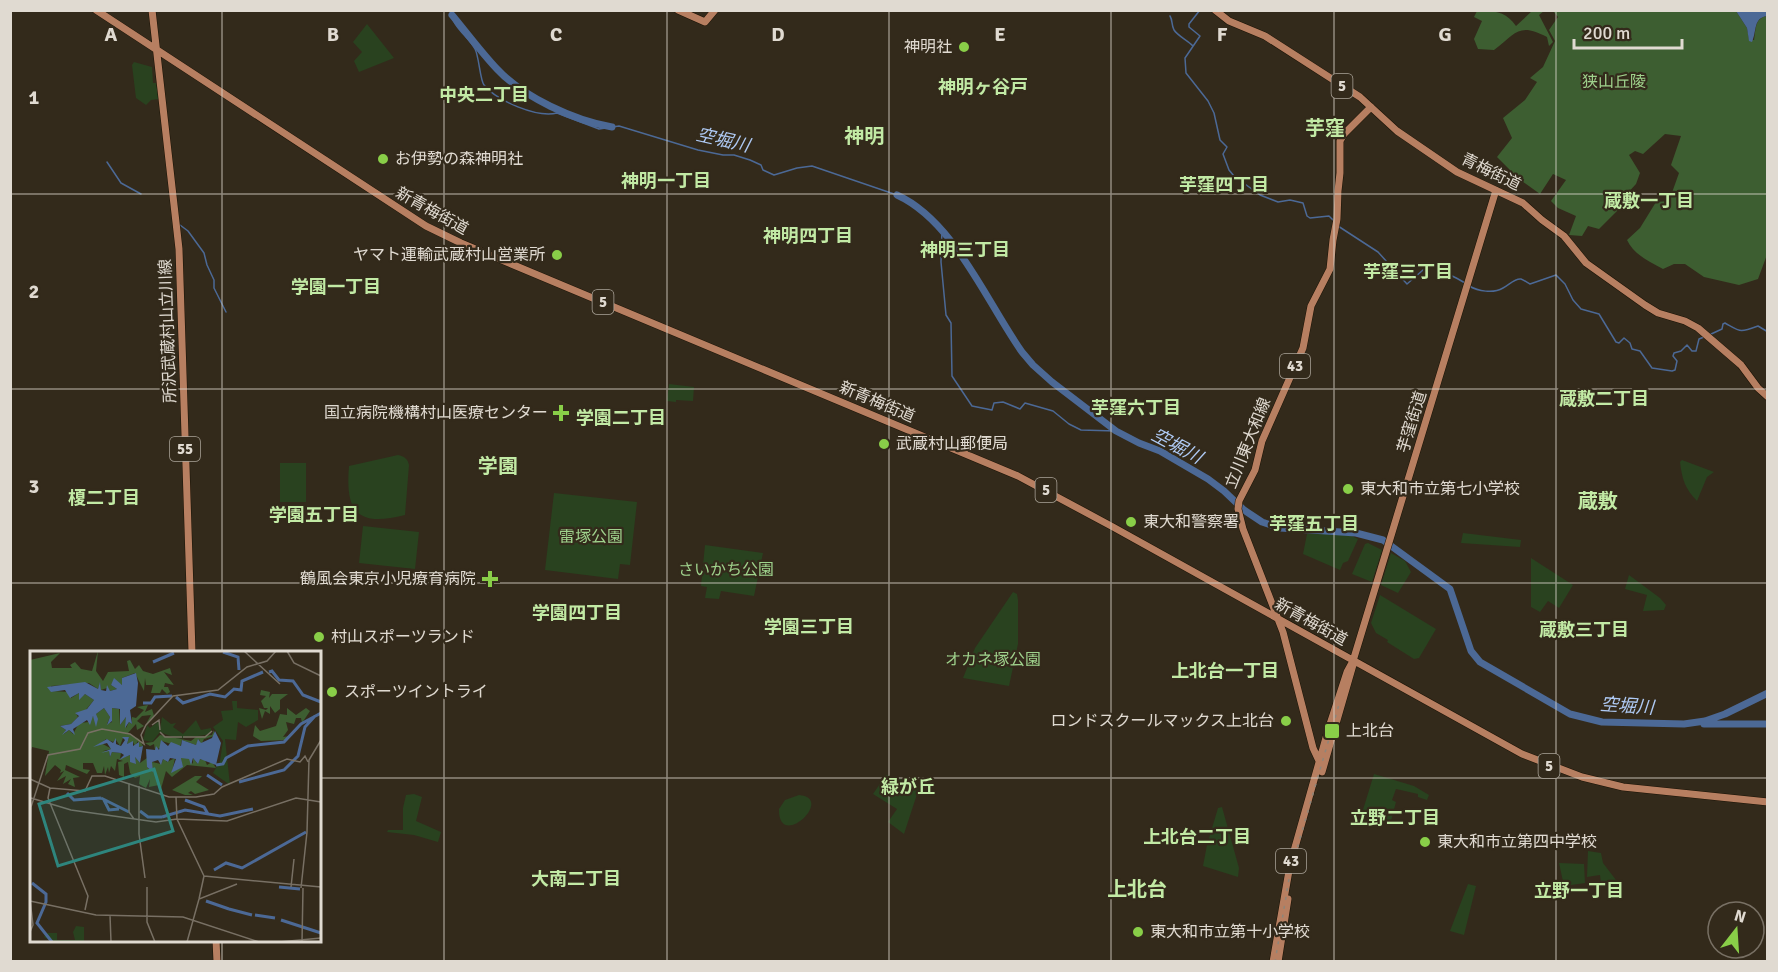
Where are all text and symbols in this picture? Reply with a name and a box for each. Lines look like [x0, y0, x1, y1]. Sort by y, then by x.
scale bar [1574, 12, 1682, 50]
text: A [105, 22, 118, 47]
text: B [327, 22, 339, 47]
text: C [550, 22, 562, 47]
text: D [771, 22, 785, 47]
text: E [994, 22, 1006, 47]
text: F [1217, 22, 1228, 47]
text: G [1438, 22, 1452, 47]
text: 200 m [1583, 22, 1630, 44]
place label: 神明社 [904, 37, 952, 57]
marker: 神明社 [957, 40, 971, 54]
park label: 狭山丘陵 [1582, 72, 1646, 92]
road number: 5 [1332, 74, 1352, 98]
district label: 神明ヶ谷戸 [938, 76, 1028, 98]
district label: 中央二丁目 [439, 84, 529, 106]
text: 1 [29, 85, 40, 110]
district label: 芋窪 [1305, 116, 1345, 141]
water label: 空堀川 [694, 123, 754, 157]
district label: 神明 [844, 124, 884, 149]
place label: お伊勢の森神明社 [395, 149, 523, 169]
street label: 青梅街道 [1458, 149, 1524, 195]
marker: お伊勢の森神明社 [376, 152, 390, 166]
district label: 神明一丁目 [621, 170, 711, 192]
district label: 芋窪四丁目 [1179, 174, 1269, 196]
street label: 新青梅街道 [392, 183, 472, 239]
district label: 蔵敷一丁目 [1604, 190, 1694, 212]
district label: 神明四丁目 [763, 225, 853, 247]
district label: 神明三丁目 [920, 239, 1010, 261]
place label: ヤマト運輸武蔵村山営業所 [353, 245, 545, 265]
marker: ヤマト運輸武蔵村山営業所 [550, 248, 564, 262]
street label: 所沢武蔵村山立川線 [155, 259, 181, 403]
district label: 芋窪三丁目 [1363, 261, 1453, 283]
district label: 学園一丁目 [291, 276, 381, 298]
text: 2 [29, 279, 39, 304]
road number: 5 [592, 290, 614, 314]
road number: 43 [1280, 354, 1310, 378]
street label: 新青梅街道 [836, 377, 918, 427]
street label: 芋窪街道 [1393, 388, 1431, 456]
district label: 蔵敷二丁目 [1559, 388, 1649, 410]
street label: 立川東大和線 [1221, 395, 1275, 491]
district label: 芋窪六丁目 [1091, 397, 1181, 419]
place label: 国立病院機構村山医療センター [324, 403, 548, 423]
marker: 国立病院機構村山医療センター [552, 404, 570, 422]
district label: 学園二丁目 [576, 407, 666, 429]
water label: 空堀川 [1148, 424, 1208, 469]
place label: 武蔵村山郵便局 [896, 434, 1008, 454]
road number: 55 [170, 437, 200, 461]
marker: 武蔵村山郵便局 [877, 437, 891, 451]
district label: 学園 [478, 454, 518, 479]
text: 3 [29, 474, 39, 499]
road number: 5 [1036, 478, 1056, 502]
place label: 東大和市立第七小学校 [1360, 479, 1520, 499]
marker: 東大和市立第七小学校 [1341, 482, 1355, 496]
district label: 榎二丁目 [68, 487, 140, 509]
district label: 蔵敷 [1578, 489, 1618, 514]
district label: 学園五丁目 [269, 504, 359, 526]
place label: 東大和警察署 [1143, 512, 1239, 532]
district label: 芋窪五丁目 [1269, 513, 1359, 535]
marker: 東大和警察署 [1124, 515, 1138, 529]
park label: 雷塚公園 [559, 527, 623, 547]
park label: さいかち公園 [678, 560, 774, 580]
place label: 鶴風会東京小児療育病院 [300, 569, 476, 589]
marker: 鶴風会東京小児療育病院 [481, 570, 499, 588]
street label: 新青梅街道 [1271, 594, 1351, 650]
district label: 学園四丁目 [532, 602, 622, 624]
district label: 学園三丁目 [764, 616, 854, 638]
district label: 蔵敷三丁目 [1539, 619, 1629, 641]
place label: 村山スポーツランド [331, 627, 475, 647]
marker: 村山スポーツランド [312, 630, 326, 644]
park label: オカネ塚公園 [945, 650, 1041, 670]
inset map [30, 651, 321, 942]
district label: 上北台一丁目 [1171, 660, 1279, 682]
place label: スポーツイントライ [344, 682, 488, 702]
marker: スポーツイントライ [325, 685, 339, 699]
water label: 空堀川 [1599, 693, 1657, 719]
place label: ロンドスクールマックス上北台 [1050, 711, 1274, 731]
marker: ロンドスクールマックス上北台 [1279, 714, 1293, 728]
place label: 上北台 [1346, 721, 1394, 741]
marker: 上北台 [1323, 722, 1341, 740]
road number: 5 [1538, 754, 1560, 778]
district label: 緑が丘 [881, 776, 935, 798]
district label: 立野二丁目 [1350, 807, 1440, 829]
district label: 上北台二丁目 [1143, 826, 1251, 848]
place label: 東大和市立第四中学校 [1437, 832, 1597, 852]
marker: 東大和市立第四中学校 [1418, 835, 1432, 849]
road number: 43 [1276, 849, 1306, 873]
district label: 大南二丁目 [531, 868, 621, 890]
district label: 上北台 [1107, 877, 1167, 902]
district label: 立野一丁目 [1534, 880, 1624, 902]
north arrow [1706, 900, 1766, 960]
text: N [1732, 905, 1748, 928]
place label: 東大和市立第十小学校 [1150, 922, 1310, 942]
marker: 東大和市立第十小学校 [1131, 925, 1145, 939]

